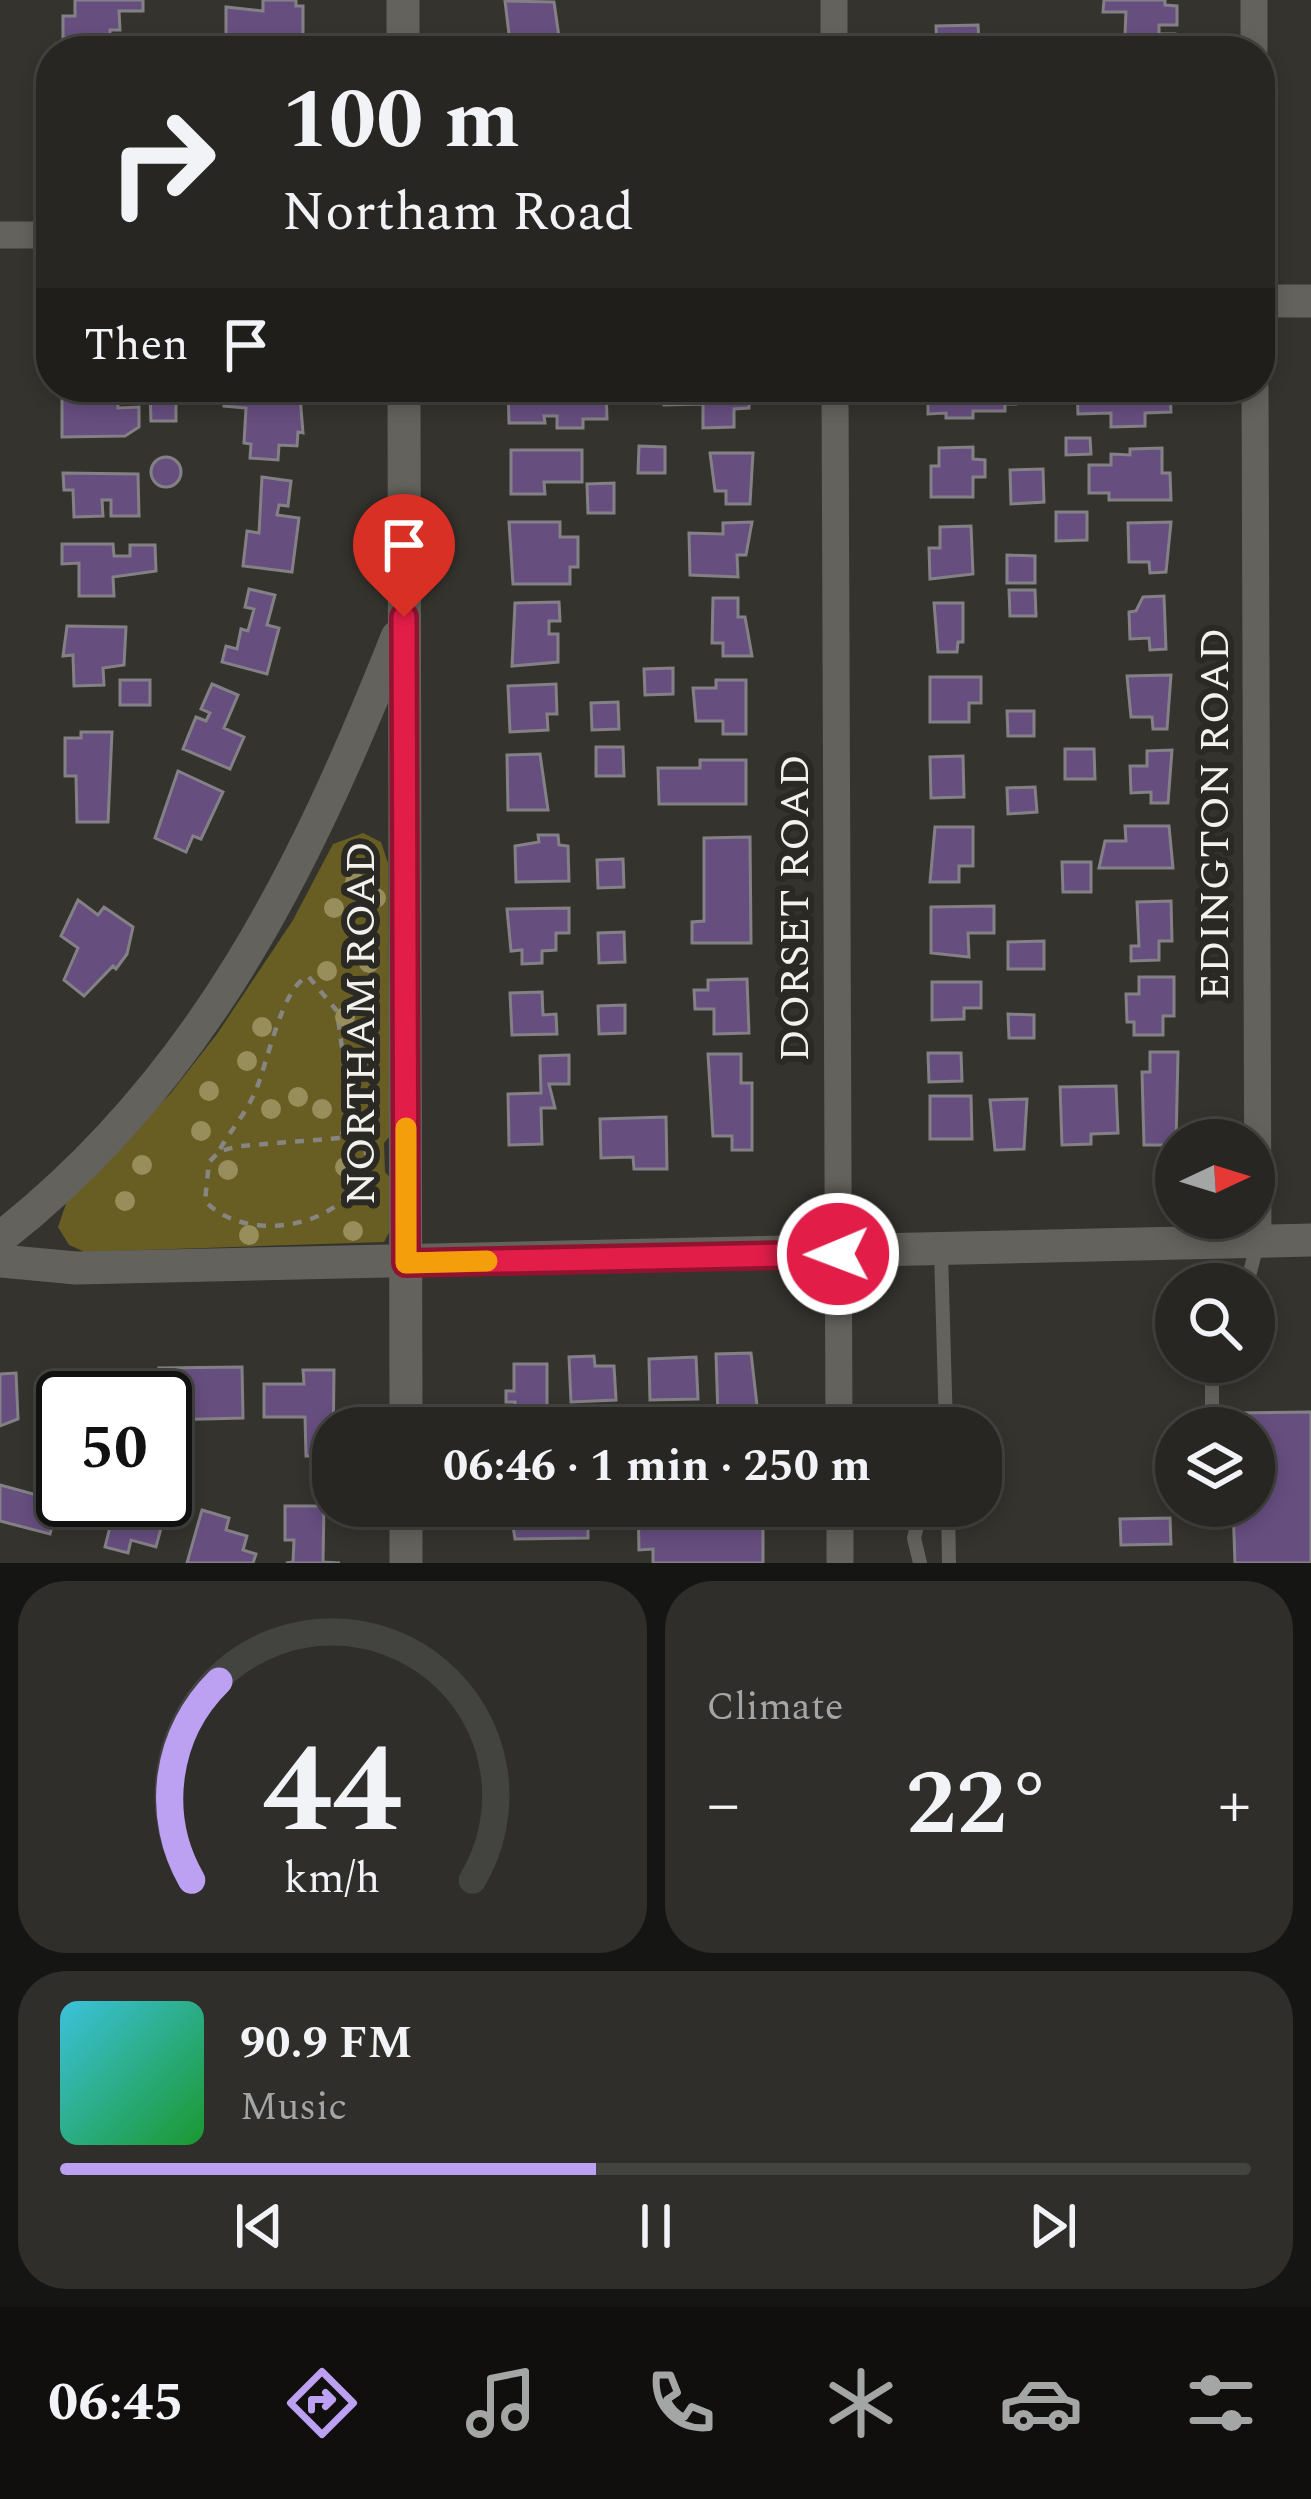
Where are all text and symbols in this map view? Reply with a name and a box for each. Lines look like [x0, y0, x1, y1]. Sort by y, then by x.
text: 100 m [282, 57, 520, 185]
icon: right [84, 84, 240, 240]
text: Northam Road [282, 172, 634, 254]
text: Then [84, 311, 189, 380]
icon: arrive [213, 312, 279, 378]
pin [353, 494, 455, 617]
icon: arrive [371, 512, 437, 578]
street label: EDINGTON ROAD [1184, 628, 1247, 1000]
street label: DORSET ROAD [764, 754, 827, 1062]
street label: NORTHAM ROAD [330, 841, 393, 1205]
north arrow [1155, 1119, 1275, 1239]
map controls [1155, 1119, 1275, 1527]
position arrow [775, 1191, 901, 1317]
button: search [1155, 1263, 1275, 1383]
speed limit sign: 50 [36, 1371, 192, 1527]
button: layers [1155, 1407, 1275, 1527]
text: 06:46 · 1 min · 250 m [443, 1432, 871, 1501]
text: Climate [707, 1678, 844, 1737]
text: 44 [262, 1697, 402, 1887]
text: 22° [906, 1737, 1052, 1874]
text: − [707, 1755, 740, 1856]
text: + [1218, 1755, 1251, 1856]
text: km/h [284, 1847, 381, 1912]
text: 90.9 FM [240, 2009, 412, 2078]
text: Music [240, 2078, 347, 2137]
icon: previous [226, 2193, 292, 2259]
icon: pause [623, 2193, 689, 2259]
icon: next [1020, 2193, 1086, 2259]
icon: directions [280, 2361, 364, 2445]
icon: music [459, 2361, 543, 2445]
icon: phone [639, 2361, 723, 2445]
icon: climate [819, 2361, 903, 2445]
icon: car [999, 2361, 1083, 2445]
icon: filters [1179, 2361, 1263, 2445]
text: 06:45 [48, 2362, 184, 2444]

